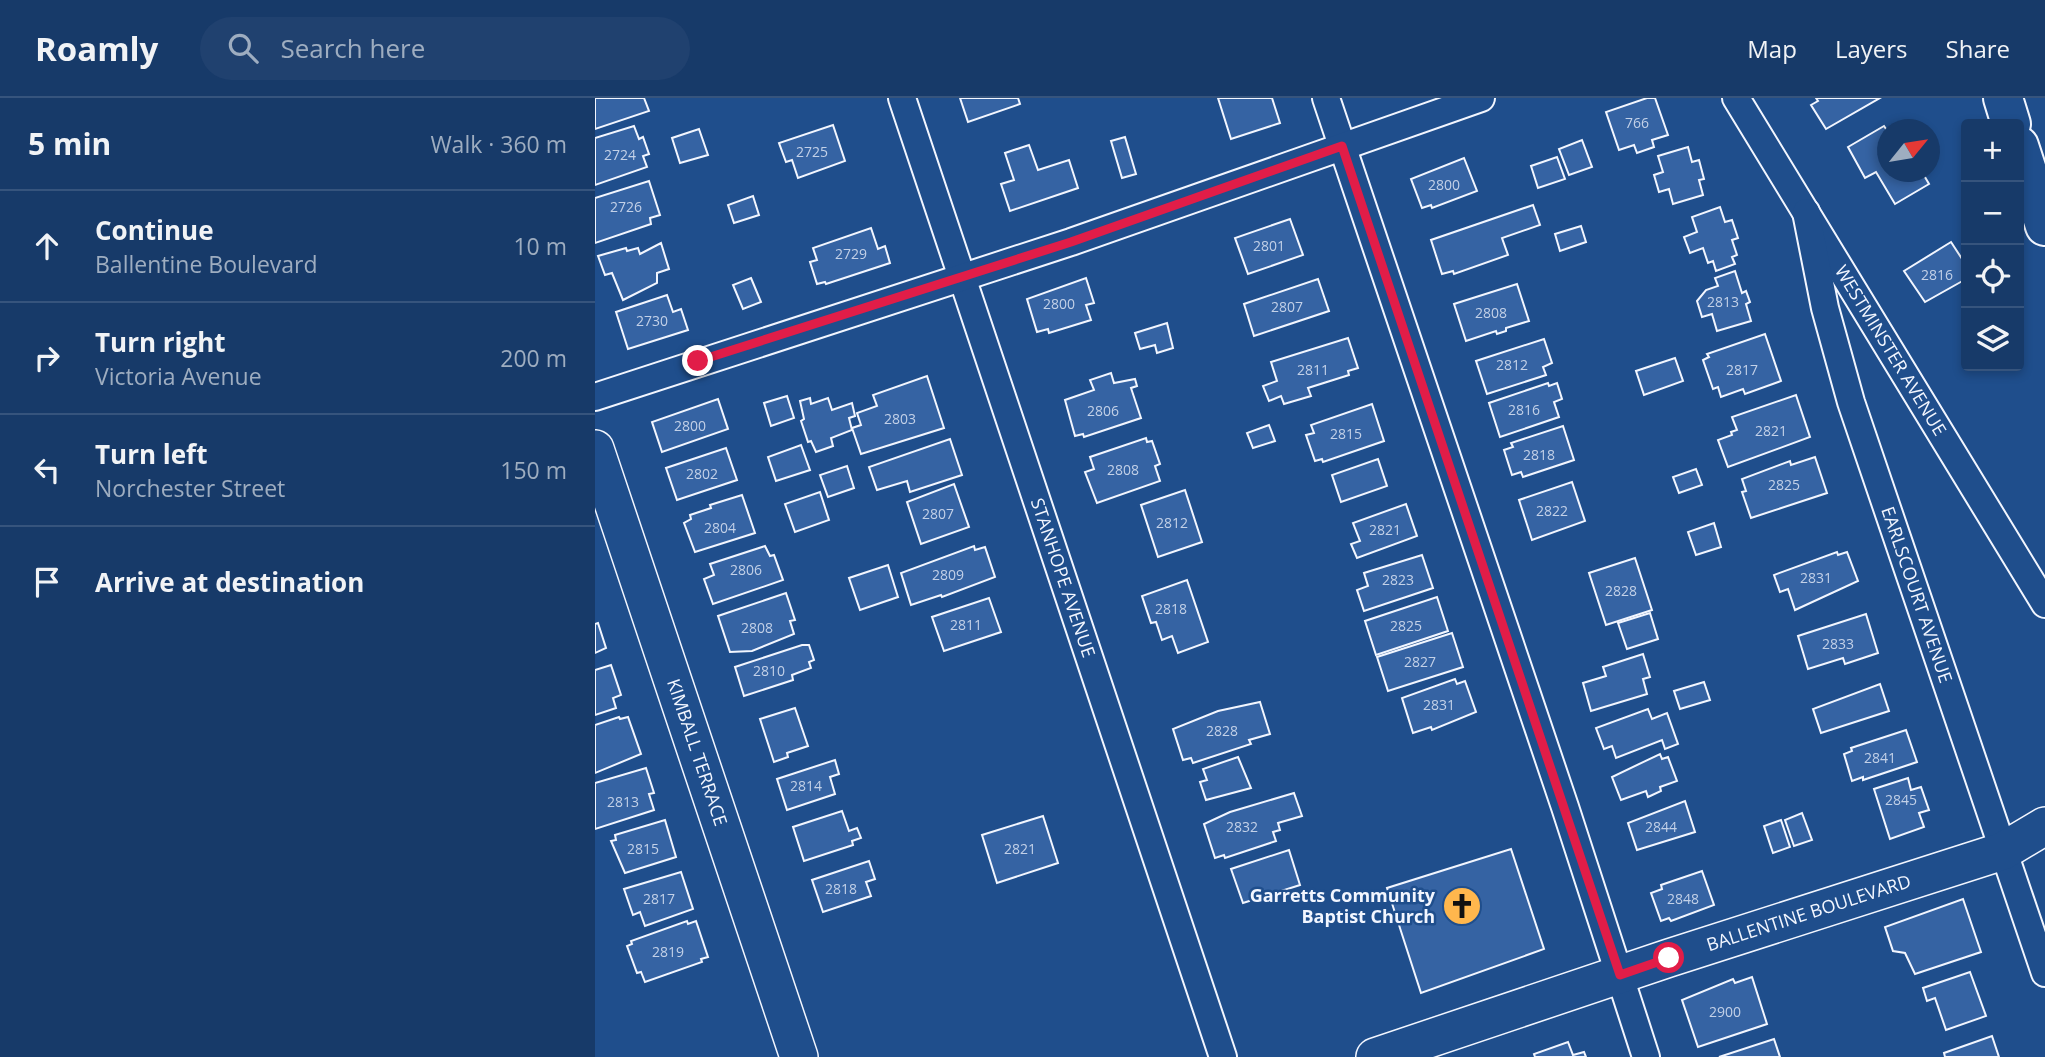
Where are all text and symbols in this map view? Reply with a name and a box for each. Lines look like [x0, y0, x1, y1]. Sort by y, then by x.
search box [200, 17, 690, 80]
text: Roamly [35, 26, 158, 71]
icon: search [224, 29, 262, 67]
text: Search here [280, 30, 425, 66]
text: Map [1747, 32, 1797, 65]
text: Layers [1835, 32, 1908, 65]
text: Share [1946, 32, 2010, 65]
house number: 766 [1625, 113, 1649, 132]
north arrow [1877, 119, 1940, 182]
map controls [1961, 119, 2024, 371]
button: + [1961, 119, 2024, 182]
text: 5 min [28, 123, 111, 164]
text: Walk · 360 m [430, 128, 567, 160]
house number: 2725 [796, 142, 828, 161]
house number: 2724 [604, 145, 636, 164]
house number: 2800 [1428, 175, 1460, 194]
button: − [1961, 182, 2024, 245]
house number: 2726 [610, 197, 642, 216]
text: Continue [95, 212, 214, 248]
icon: ahead [28, 227, 66, 265]
text: 10 m [513, 230, 567, 262]
house number: 2801 [1253, 236, 1285, 255]
house number: 2729 [835, 244, 867, 263]
button: locate [1961, 245, 2024, 308]
text: Ballentine Boulevard [95, 248, 318, 280]
street label: WESTMINSTER AVENUE [1830, 260, 1952, 440]
house number: 2816 [1921, 265, 1953, 284]
house number: 2813 [1707, 292, 1739, 311]
house number: 2800 [1043, 294, 1075, 313]
house number: 2807 [1271, 297, 1303, 316]
house number: 2808 [1475, 303, 1507, 322]
button: layers [1961, 308, 2024, 371]
house number: 2730 [636, 311, 668, 330]
text: Turn right [95, 324, 226, 360]
icon: right [28, 339, 66, 377]
text: 200 m [500, 342, 567, 374]
route end [682, 345, 713, 376]
house number: 2812 [1496, 355, 1528, 374]
text: Victoria Avenue [95, 360, 262, 392]
house number: 2811 [1297, 360, 1329, 379]
house number: 2817 [1726, 360, 1758, 379]
house number: 2816 [1508, 400, 1540, 419]
house number: 2806 [1087, 401, 1119, 420]
house number: 2803 [884, 409, 916, 428]
house number: 2800 [674, 416, 706, 435]
house number: 2821 [1755, 421, 1787, 440]
house number: 2815 [1330, 424, 1362, 443]
text: Turn left [95, 436, 207, 472]
house number: 2818 [1523, 445, 1555, 464]
icon: left [28, 451, 66, 489]
text: 150 m [500, 454, 567, 486]
house number: 2808 [1107, 460, 1139, 479]
house number: 2802 [686, 464, 718, 483]
text: Norchester Street [95, 472, 285, 504]
house number: 2825 [1768, 475, 1800, 494]
street label: STANHOPE AVENUE [1026, 495, 1101, 660]
house number: 2822 [1536, 501, 1568, 520]
street label: EARLSCOURT AVENUE [1876, 503, 1959, 686]
house number: 2807 [922, 504, 954, 523]
house number: 2812 [1156, 513, 1188, 532]
house number: 2804 [704, 518, 736, 537]
house number: 2821 [1369, 520, 1401, 539]
house number: 2806 [730, 560, 762, 579]
icon: arrive [28, 563, 66, 601]
text: Arrive at destination [95, 564, 364, 600]
house number: 2809 [932, 565, 964, 584]
house number: 2831 [1800, 568, 1832, 587]
house number: 2823 [1382, 570, 1414, 589]
house number: 2828 [1605, 581, 1637, 600]
house number: 2818 [1155, 599, 1187, 618]
house number: 2811 [950, 615, 982, 634]
house number: 2825 [1390, 616, 1422, 635]
house number: 2808 [741, 618, 773, 637]
house number: 2833 [1822, 634, 1854, 653]
house number: 2827 [1404, 652, 1436, 671]
house number: 2810 [753, 661, 785, 680]
street label: KIMBALL TERRACE [662, 675, 734, 829]
house number: 2831 [1423, 695, 1455, 714]
house number: 2828 [1206, 721, 1238, 740]
house number: 2841 [1864, 748, 1896, 767]
house number: 2814 [790, 776, 822, 795]
house number: 2845 [1885, 790, 1917, 809]
house number: 2813 [607, 792, 639, 811]
house number: 2832 [1226, 817, 1258, 836]
house number: 2844 [1645, 817, 1677, 836]
house number: 2815 [627, 839, 659, 858]
house number: 2821 [1004, 839, 1036, 858]
street label: BALLENTINE BOULEVARD [1703, 868, 1914, 956]
house number: 2818 [825, 879, 857, 898]
place label: Garretts Community Baptist Church [1250, 883, 1436, 928]
church icon: Garretts Community Baptist Church [1441, 885, 1483, 927]
house number: 2817 [643, 889, 675, 908]
house number: 2848 [1667, 889, 1699, 908]
house number: 2819 [652, 942, 684, 961]
route start [1653, 942, 1684, 973]
house number: 2900 [1709, 1002, 1741, 1021]

